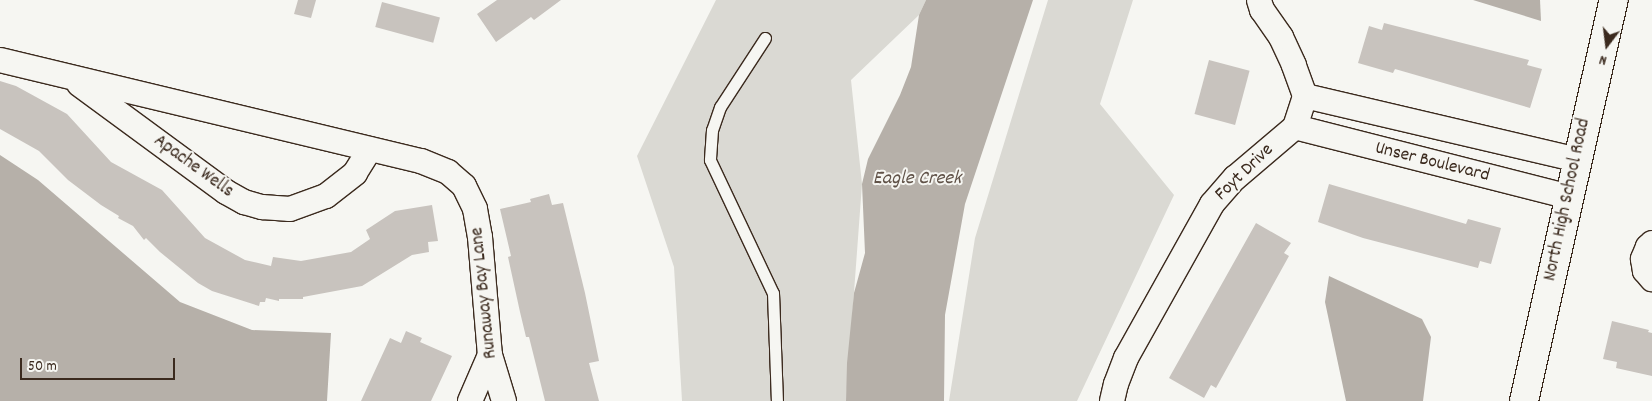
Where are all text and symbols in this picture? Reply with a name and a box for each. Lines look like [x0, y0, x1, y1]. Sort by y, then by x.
north arrow [1582, 20, 1632, 70]
text: N [1597, 49, 1609, 70]
street label: North High School Road [1540, 117, 1596, 283]
street label: Apache Wells [149, 130, 237, 204]
street label: Unser Boulevard [1372, 138, 1492, 188]
street label: Foyt Drive [1211, 140, 1279, 206]
water label: Eagle Creek [873, 167, 961, 191]
street label: Runaway Bay Lane [467, 226, 503, 360]
scale bar [22, 348, 178, 380]
text: 50 m [28, 356, 57, 378]

